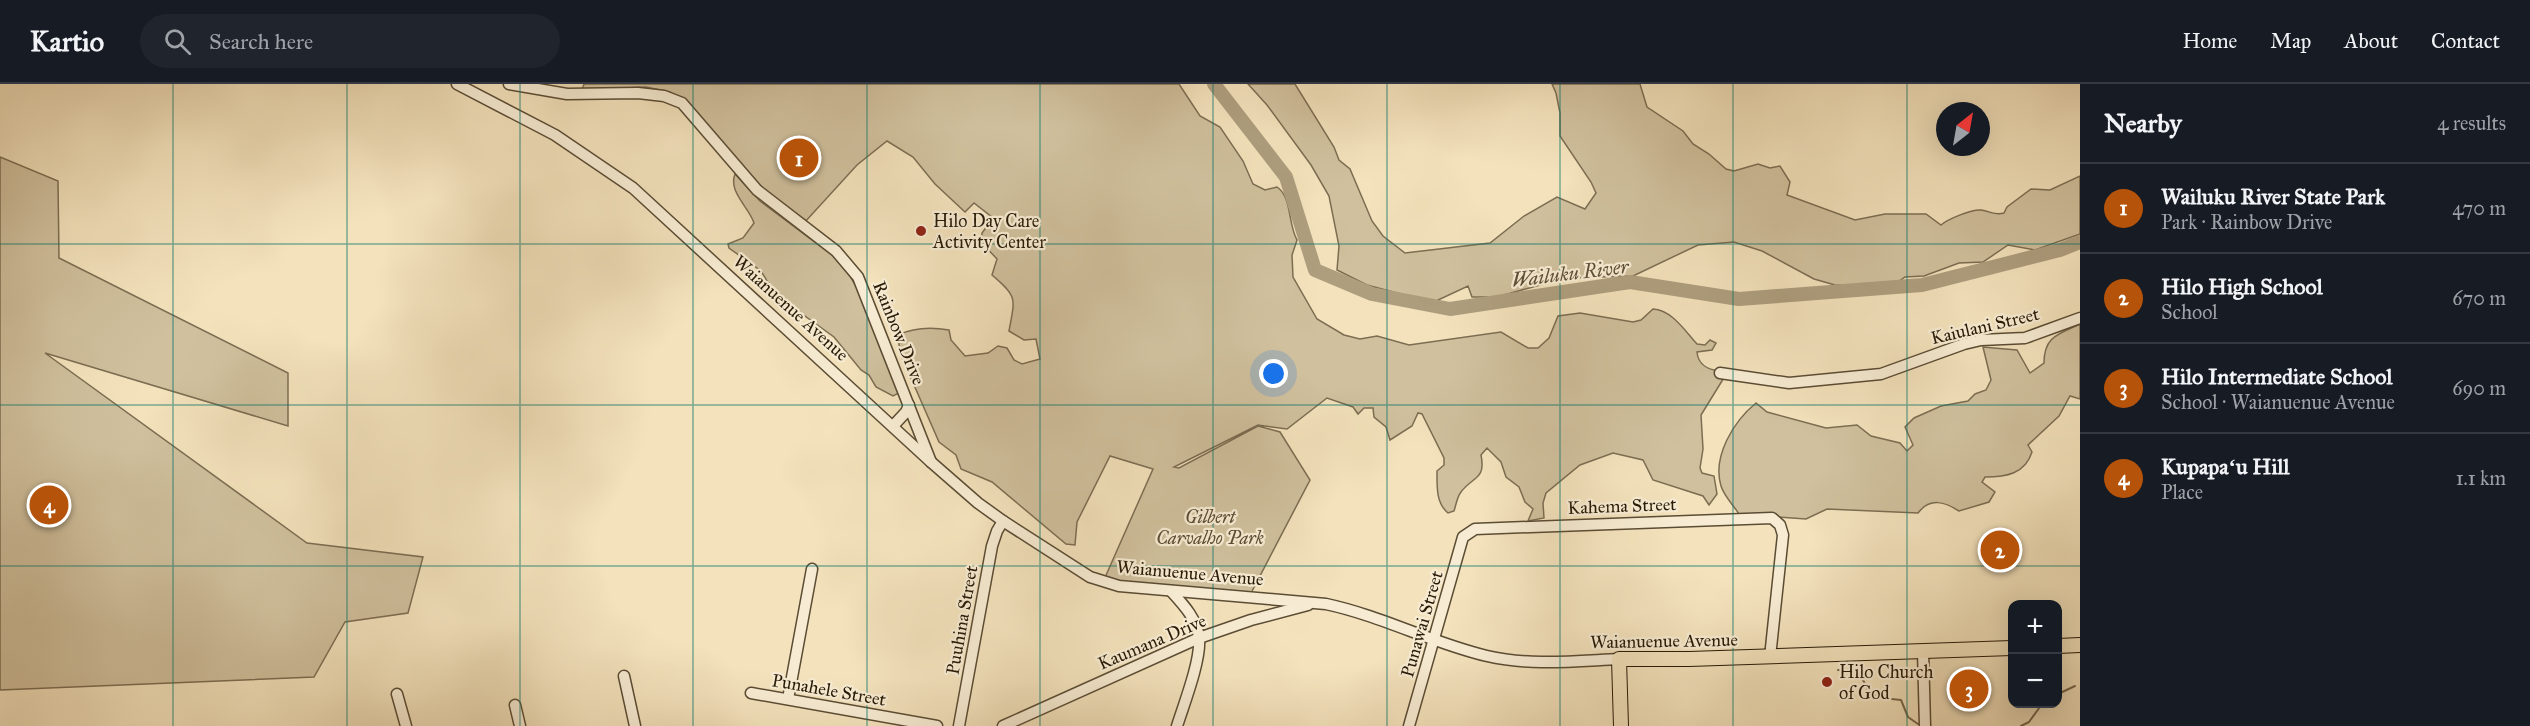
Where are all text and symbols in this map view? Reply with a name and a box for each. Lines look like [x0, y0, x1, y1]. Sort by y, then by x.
search box [140, 14, 560, 68]
text: Kartio [30, 24, 104, 59]
icon: search [161, 25, 194, 58]
text: Search here [209, 28, 313, 55]
text: Home [2182, 28, 2237, 54]
text: Map [2270, 28, 2311, 54]
text: About [2344, 28, 2398, 54]
text: Contact [2431, 28, 2500, 54]
north arrow [1936, 102, 1990, 156]
text: Nearby [2104, 107, 2182, 139]
text: 4 results [2437, 111, 2506, 135]
pin: 1 [780, 136, 818, 181]
text: Wailuku River State Park [2161, 183, 2385, 210]
text: 1 [2120, 196, 2127, 220]
text: 470 m [2452, 196, 2506, 220]
place label: Hilo Day Care Activity Center [932, 210, 1046, 253]
text: Park · Rainbow Drive [2161, 210, 2332, 234]
marker: Hilo Day Care Activity Center [914, 224, 928, 238]
street label: Waianuenue Avenue [729, 250, 853, 366]
water label: Wailuku River [1510, 254, 1631, 292]
text: Hilo High School [2161, 273, 2323, 300]
street label: Rainbow Drive [868, 278, 930, 388]
text: 2 [2119, 286, 2128, 310]
text: 670 m [2452, 286, 2506, 310]
text: School [2161, 300, 2218, 324]
street label: Kaiulani Street [1929, 303, 2042, 349]
your location [1259, 359, 1288, 388]
text: Hilo Intermediate School [2161, 363, 2392, 390]
text: 3 [2120, 376, 2128, 400]
text: 690 m [2452, 376, 2506, 400]
text: School · Waianuenue Avenue [2161, 390, 2395, 414]
text: Kupapaʻu Hill [2161, 453, 2289, 480]
text: 4 [2118, 466, 2129, 490]
text: 1.1 km [2456, 466, 2506, 490]
text: Place [2161, 480, 2203, 504]
pin: 4 [29, 482, 68, 528]
street label: Kahema Street [1567, 493, 1678, 519]
park label: Gilbert Carvalho Park [1156, 506, 1264, 549]
pin: 2 [1980, 528, 2020, 572]
street label: Waianuenue Avenue [1115, 556, 1265, 590]
street label: Puuhina Street [942, 563, 983, 676]
street label: Punawai Street [1396, 567, 1448, 680]
map controls [2008, 600, 2062, 708]
button: + [2008, 600, 2062, 654]
street label: Kaumana Drive [1095, 609, 1209, 675]
street label: Waianuenue Avenue [1590, 629, 1738, 653]
button: − [2008, 654, 2062, 708]
place label: Hilo Church of God [1839, 661, 1933, 704]
pin: 3 [1950, 666, 1988, 712]
street label: Punahele Street [770, 669, 888, 711]
marker: Hilo Church of God [1820, 675, 1834, 689]

